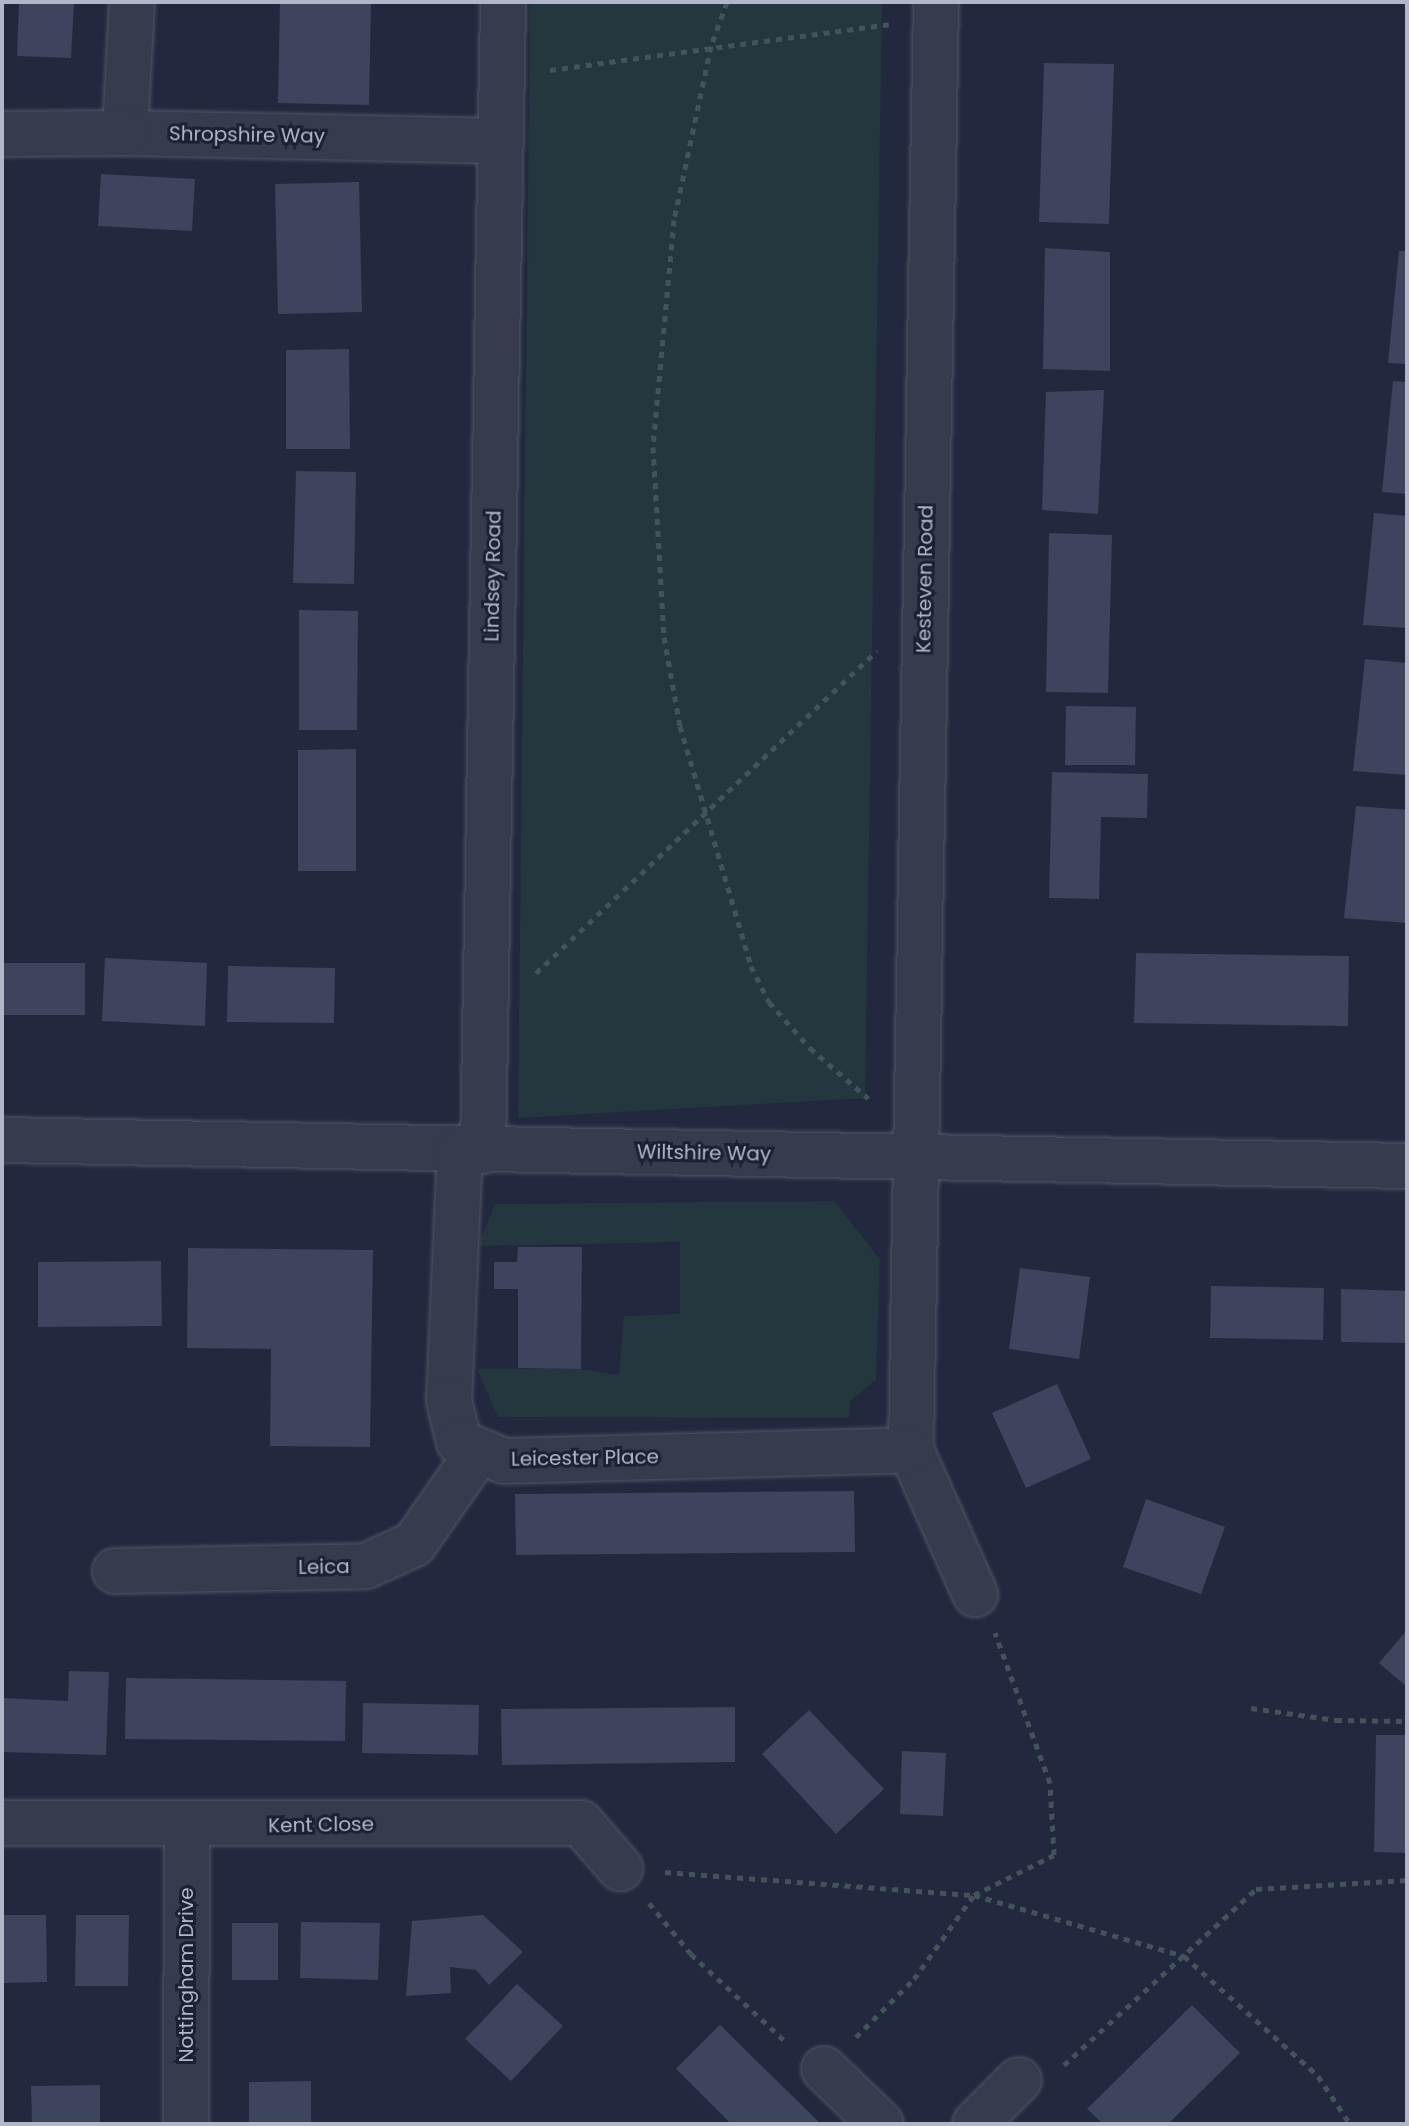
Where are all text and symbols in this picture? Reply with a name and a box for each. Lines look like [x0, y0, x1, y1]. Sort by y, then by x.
street label: Shropshire Way [169, 122, 325, 148]
street label: Kesteven Road [912, 505, 938, 653]
street label: Lindsey Road [480, 510, 506, 642]
street label: Wiltshire Way [637, 1140, 771, 1166]
street label: Leicester Place [511, 1445, 659, 1471]
street label: Leica [298, 1555, 350, 1579]
street label: Kent Close [268, 1812, 374, 1838]
street label: Nottingham Drive [174, 1887, 198, 2063]

